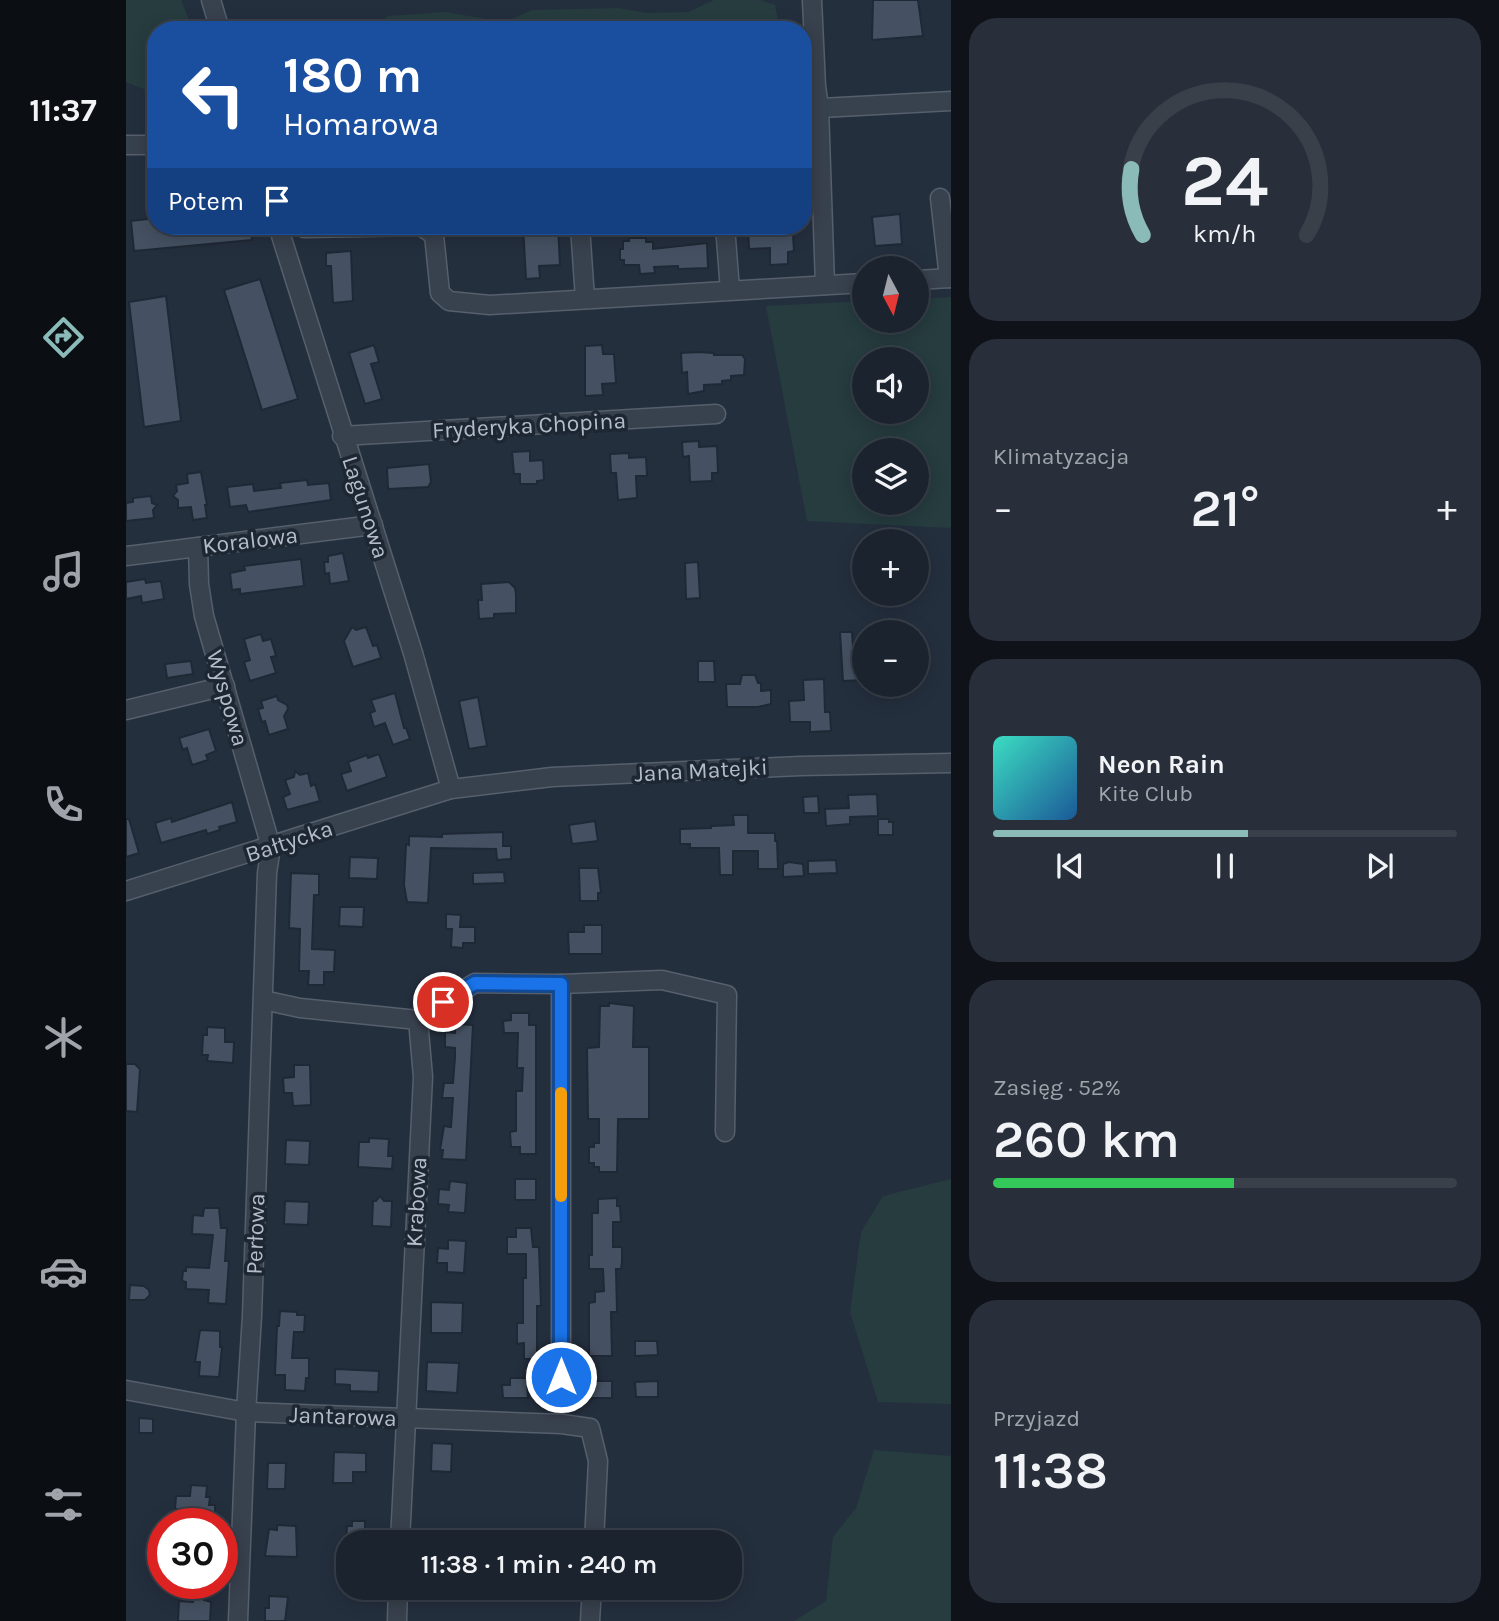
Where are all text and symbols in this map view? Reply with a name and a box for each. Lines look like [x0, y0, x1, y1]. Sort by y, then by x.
text: 180 m [283, 47, 422, 104]
icon: left [168, 49, 259, 140]
text: 11:37 [29, 92, 97, 129]
text: Homarowa [283, 106, 439, 143]
text: 24 [1181, 139, 1269, 224]
icon: arrive [258, 182, 296, 220]
text: Potem [168, 186, 244, 217]
text: km/h [1193, 219, 1257, 248]
north arrow [852, 256, 929, 332]
map controls [852, 256, 929, 697]
icon: directions [39, 313, 88, 362]
button: sound [852, 347, 929, 424]
street label: Fryderyka Chopina [431, 407, 627, 444]
button: layers [852, 438, 929, 515]
text: Klimatyzacja [993, 443, 1129, 470]
street label: Lagunowa [336, 453, 395, 562]
text: 21° [1191, 478, 1259, 539]
text: − [993, 486, 1013, 531]
text: + [1437, 486, 1457, 531]
street label: Koralowa [201, 521, 299, 560]
button: + [852, 529, 929, 606]
icon: music [39, 547, 88, 596]
button: − [852, 620, 929, 697]
street label: Wyspowa [201, 647, 254, 749]
text: Neon Rain [1098, 749, 1225, 780]
street label: Jana Matejki [634, 754, 768, 787]
icon: phone [39, 780, 88, 829]
text: Kite Club [1098, 780, 1193, 807]
street label: Bałtycka [242, 815, 336, 868]
icon: previous [1051, 847, 1089, 885]
icon: pause [1206, 847, 1244, 885]
icon: next [1361, 847, 1399, 885]
pin [413, 972, 473, 1032]
icon: arrive [424, 983, 462, 1021]
icon: climate [39, 1013, 88, 1062]
text: Zasięg · 52% [993, 1074, 1121, 1101]
text: 260 km [993, 1109, 1180, 1170]
street label: Krabowa [401, 1156, 432, 1248]
street label: Perłowa [241, 1193, 270, 1275]
icon: car [39, 1247, 88, 1296]
position arrow [524, 1340, 598, 1414]
street label: Jantarowa [289, 1401, 397, 1432]
text: Przyjazd [993, 1405, 1080, 1432]
text: 11:38 [993, 1440, 1108, 1501]
icon: filters [39, 1480, 88, 1529]
speed limit sign: 30 [147, 1508, 238, 1599]
text: 11:38 · 1 min · 240 m [421, 1549, 657, 1580]

